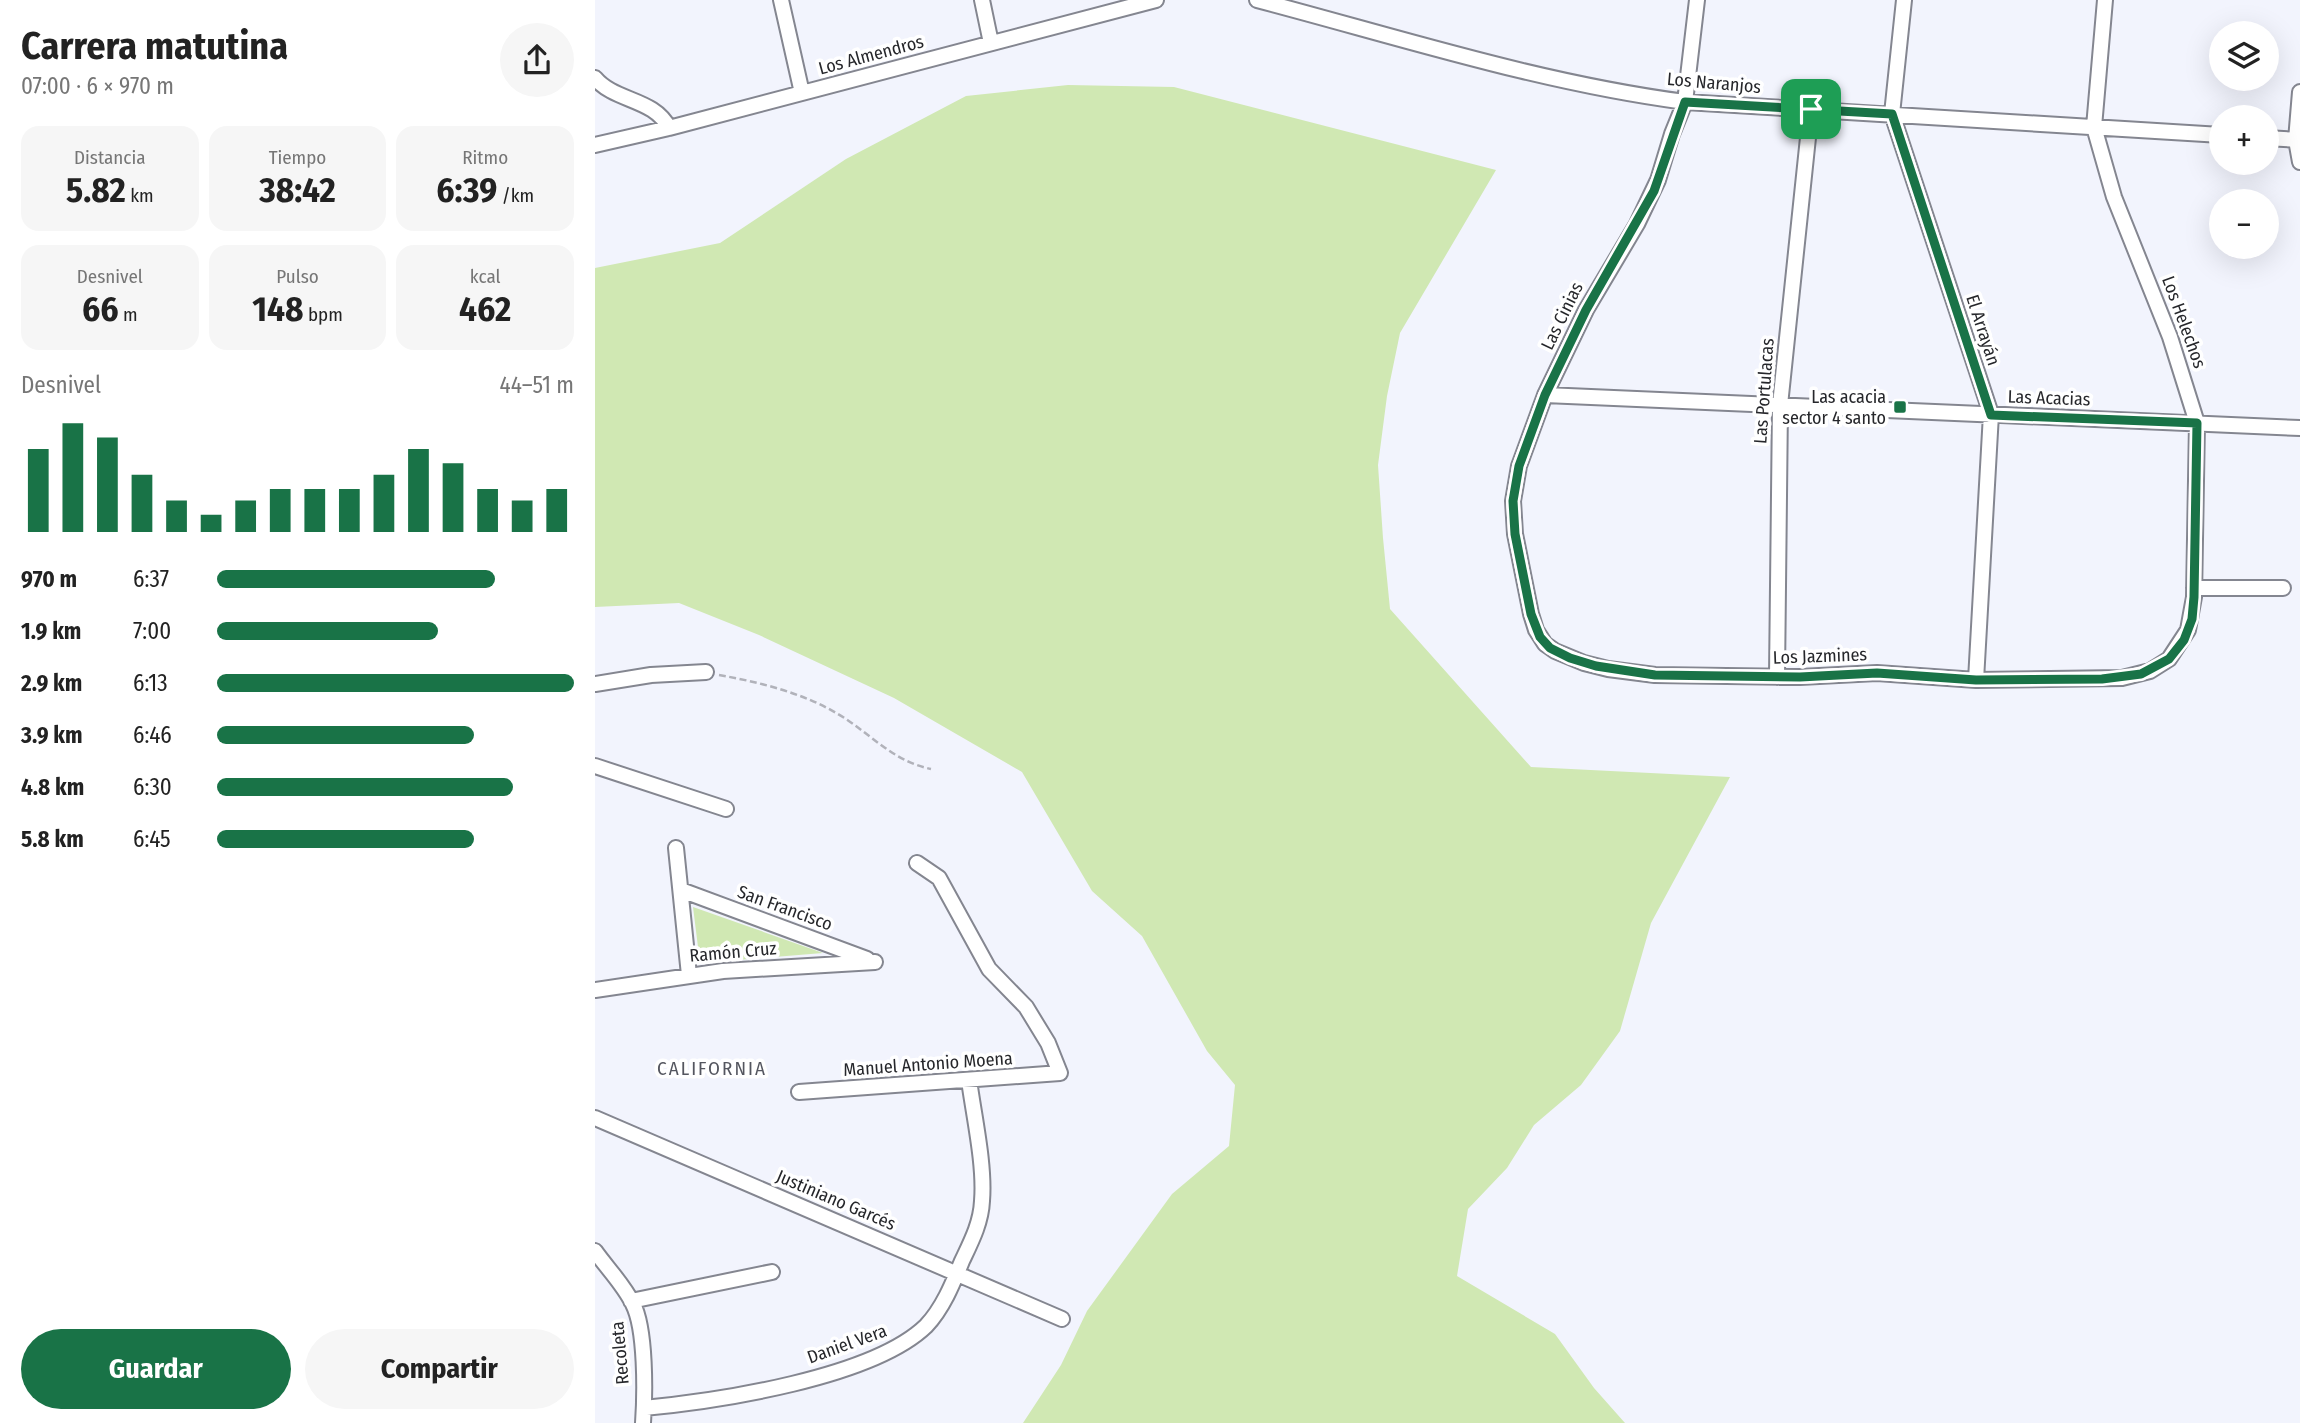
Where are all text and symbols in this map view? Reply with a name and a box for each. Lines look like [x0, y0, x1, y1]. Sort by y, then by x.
map controls [2209, 21, 2279, 259]
button: layers [2209, 21, 2279, 91]
text: Carrera matutina [21, 23, 288, 69]
button: share [500, 23, 574, 97]
street label: Los Almendros [816, 30, 926, 80]
street label: Los Naranjos [1666, 68, 1762, 98]
text: 07:00 · 6 × 970 m [21, 72, 174, 100]
pin [1781, 79, 1841, 139]
icon: arrive [1792, 90, 1830, 128]
button: + [2209, 105, 2279, 175]
text: Distancia [74, 146, 146, 169]
text: Tiempo [269, 146, 326, 169]
text: Ritmo [462, 146, 508, 169]
text: 5.82 [66, 169, 126, 211]
text: 38:42 [259, 169, 336, 211]
text: 6:39 [436, 169, 497, 211]
text: km [126, 184, 154, 207]
text: /km [497, 184, 534, 207]
button: − [2209, 189, 2279, 259]
text: Desnivel [77, 265, 143, 288]
text: Pulso [276, 265, 319, 288]
text: kcal [470, 265, 501, 288]
street label: Los Helechos [2157, 273, 2211, 371]
street label: Las Cinias [1536, 278, 1588, 353]
text: 66 [82, 288, 119, 330]
text: 148 [252, 288, 303, 330]
text: 462 [459, 288, 511, 330]
street label: El Arrayán [1961, 292, 2005, 368]
text: m [119, 303, 138, 326]
text: bpm [303, 303, 343, 326]
street label: Las Portulacas [1749, 337, 1779, 445]
text: Desnivel [21, 371, 101, 399]
text: 44–51 m [500, 371, 574, 399]
place label: Las acacia sector 4 santo [1782, 386, 1886, 429]
street label: Las Acacias [2007, 386, 2091, 410]
marker: Las acacia sector 4 santo [1892, 399, 1908, 415]
text: 970 m [21, 565, 77, 593]
text: 6:37 [133, 565, 169, 593]
text: 1.9 km [21, 617, 81, 645]
text: 7:00 [133, 617, 171, 645]
street label: Los Jazmines [1773, 643, 1868, 669]
text: 2.9 km [21, 669, 82, 697]
text: 6:13 [133, 669, 168, 697]
text: 3.9 km [21, 721, 83, 749]
text: 6:46 [133, 721, 172, 749]
text: 4.8 km [21, 773, 84, 801]
text: 6:30 [133, 773, 172, 801]
text: 5.8 km [21, 825, 84, 853]
text: 6:45 [133, 825, 171, 853]
street label: San Francisco [734, 881, 836, 935]
street label: Ramón Cruz [689, 937, 777, 967]
street label: Manuel Antonio Moena [843, 1047, 1014, 1081]
district label: CALIFORNIA [657, 1057, 767, 1080]
street label: Justiniano Garcés [773, 1165, 899, 1235]
street label: Daniel Vera [804, 1319, 890, 1369]
street label: Recoleta [606, 1320, 634, 1386]
button: Guardar [21, 1329, 291, 1409]
button: Compartir [305, 1329, 574, 1409]

